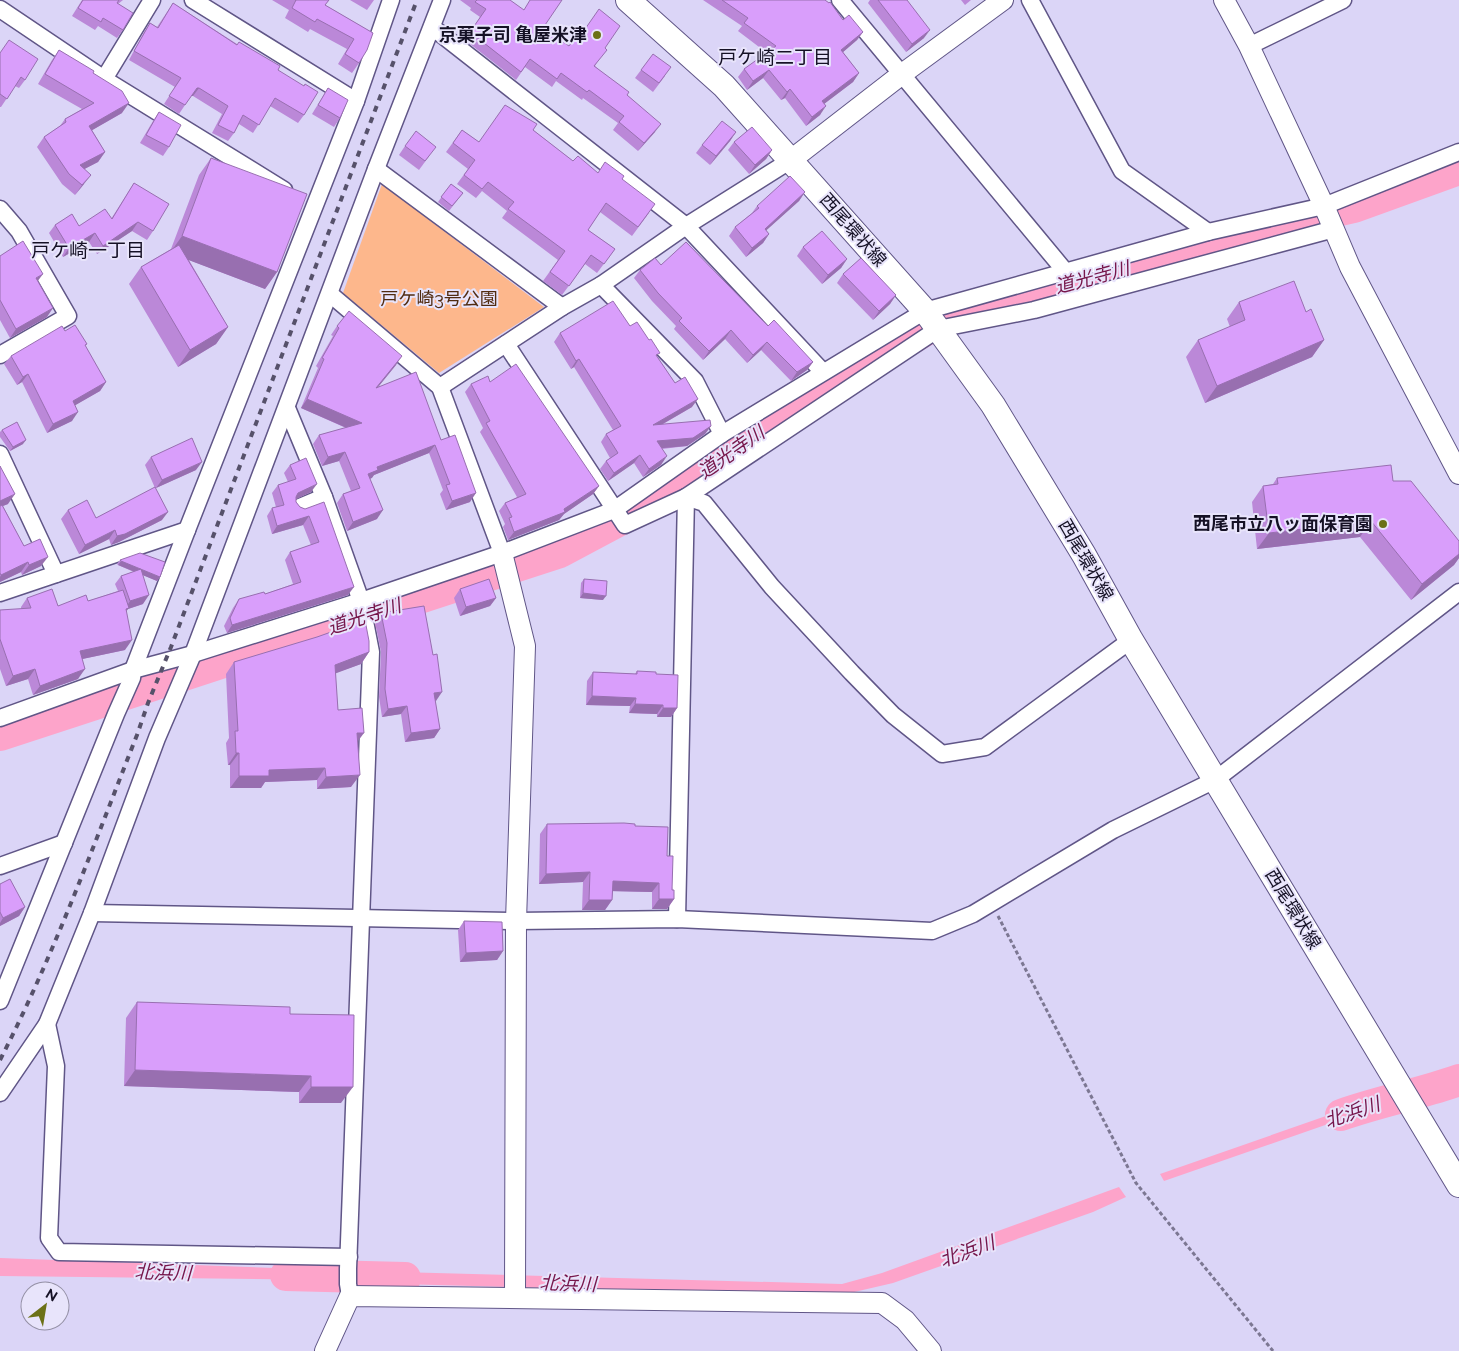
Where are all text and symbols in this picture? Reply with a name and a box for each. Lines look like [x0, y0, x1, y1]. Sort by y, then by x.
place label: 京菓子司 亀屋米津 [439, 24, 587, 45]
marker: 京菓子司 亀屋米津 [591, 29, 603, 41]
district label: 戸ケ崎二丁目 [718, 46, 832, 68]
street label: 西尾環状線 [816, 189, 891, 271]
district label: 戸ケ崎一丁目 [31, 239, 145, 261]
water label: 道光寺川 [1052, 256, 1133, 297]
park label: 戸ケ崎3号公園 [380, 288, 498, 309]
water label: 道光寺川 [694, 420, 770, 483]
place label: 西尾市立八ッ面保育園 [1193, 513, 1373, 534]
street label: 西尾環状線 [1055, 516, 1118, 604]
marker: 西尾市立八ッ面保育園 [1377, 518, 1389, 530]
water label: 道光寺川 [324, 593, 405, 638]
street label: 西尾環状線 [1261, 865, 1326, 953]
water label: 北浜川 [1321, 1092, 1384, 1132]
water label: 北浜川 [936, 1230, 999, 1271]
water label: 北浜川 [134, 1260, 194, 1284]
water label: 北浜川 [539, 1271, 599, 1295]
north arrow [20, 1281, 70, 1331]
text: N [43, 1285, 60, 1304]

